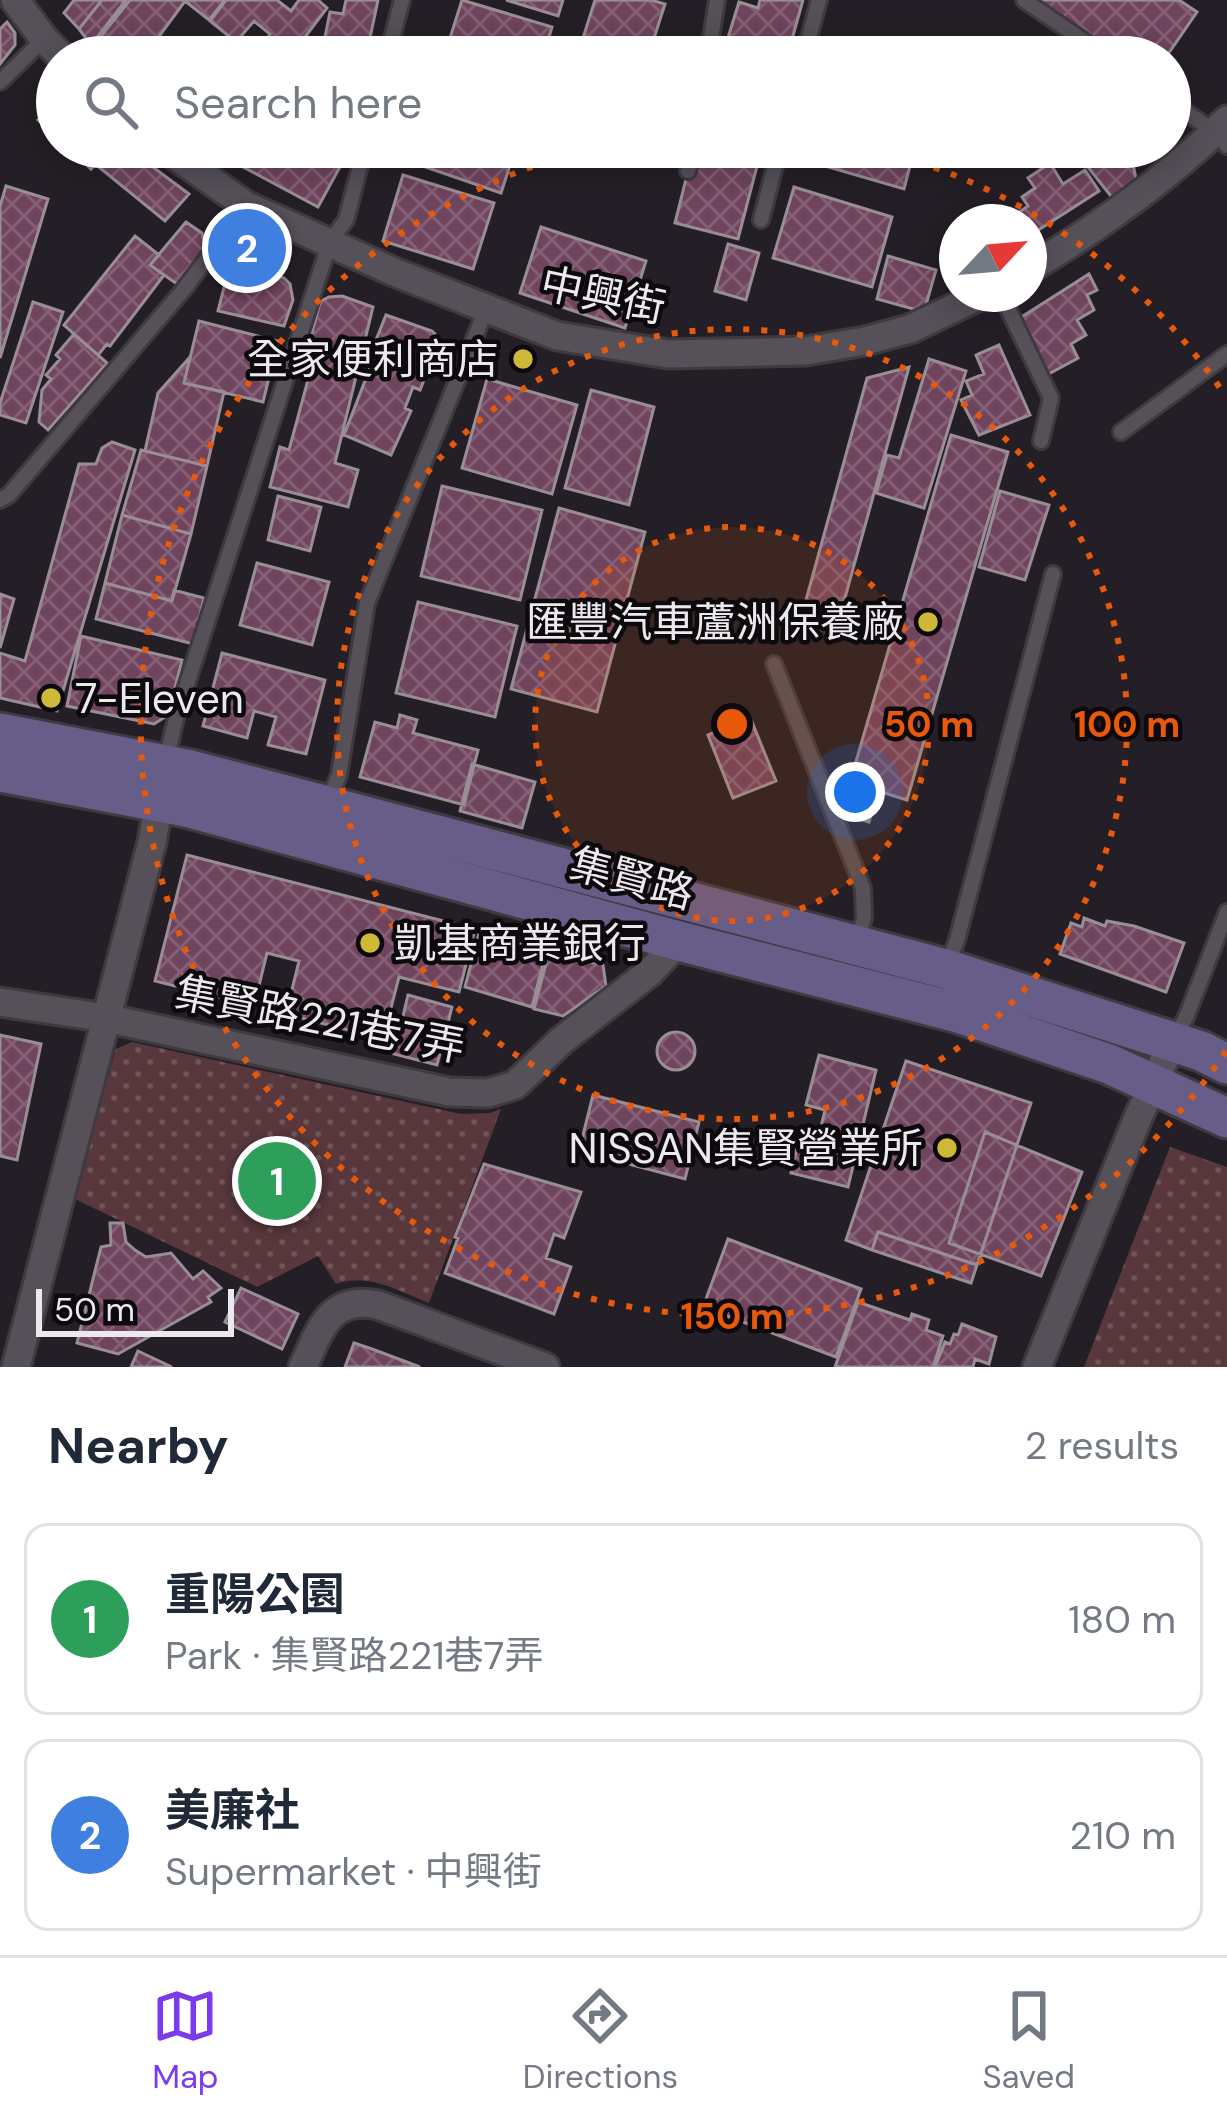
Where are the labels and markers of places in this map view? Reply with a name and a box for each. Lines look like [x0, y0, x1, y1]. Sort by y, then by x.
pin: 2 [208, 203, 286, 293]
place label: 全家便利商店 [247, 332, 499, 387]
marker: 全家便利商店 [510, 346, 536, 372]
place label: 匯豐汽車蘆洲保養廠 [526, 595, 904, 650]
marker: 匯豐汽車蘆洲保養廠 [915, 609, 941, 635]
place label: 7-Eleven [75, 671, 244, 726]
marker: 7-Eleven [38, 685, 64, 711]
centre of rings [711, 703, 753, 745]
place label: 凱基商業銀行 [394, 916, 646, 971]
marker: 凱基商業銀行 [357, 930, 383, 956]
place label: NISSAN集賢營業所 [569, 1121, 923, 1176]
marker: NISSAN集賢營業所 [934, 1135, 960, 1161]
pin: 1 [238, 1136, 316, 1226]

